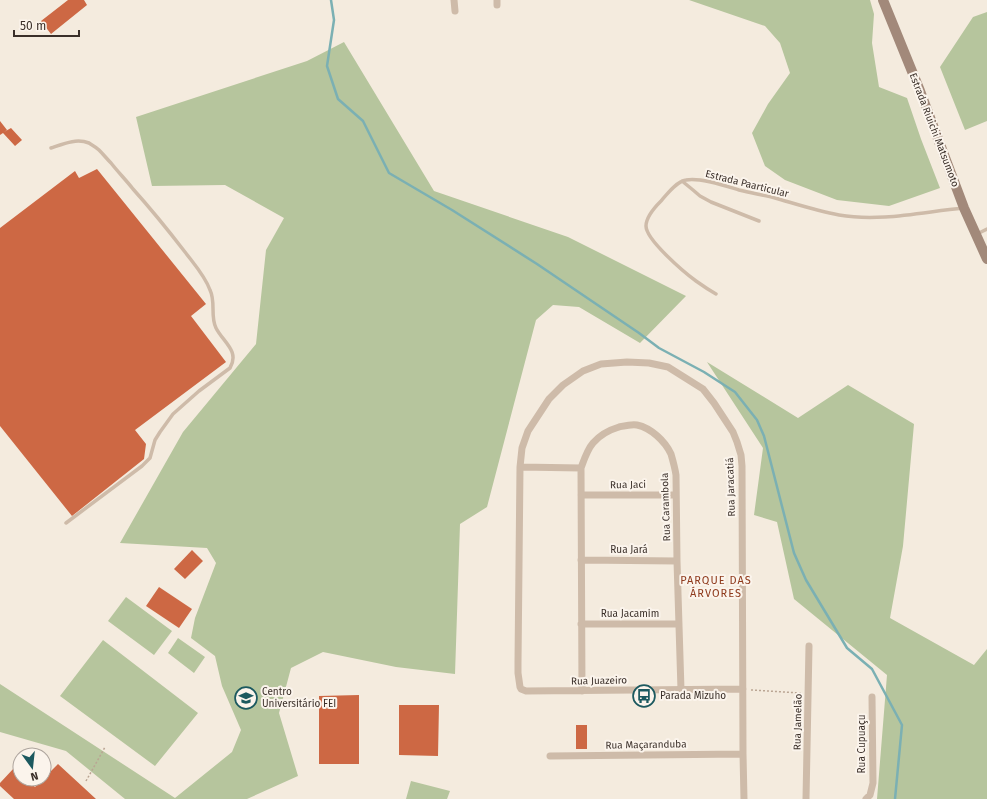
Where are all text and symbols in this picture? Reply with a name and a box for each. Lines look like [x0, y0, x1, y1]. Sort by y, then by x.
scale bar [14, 12, 79, 38]
text: 50 m [20, 19, 46, 33]
street label: Estrada Riuichi Matsumoto [907, 71, 961, 189]
street label: Estrada Paarticular [704, 168, 790, 200]
street label: Rua Jaracatiá [724, 457, 738, 517]
street label: Rua Carambola [659, 473, 673, 541]
street label: Rua Jaci [610, 479, 646, 491]
street label: Rua Jará [610, 544, 648, 556]
district label: PARQUE DAS ÁRVORES [680, 574, 752, 600]
street label: Rua Jacamim [601, 608, 659, 620]
street label: Rua Juazeiro [571, 675, 627, 687]
bus stop icon: Parada Mizuho [631, 683, 657, 709]
school or university icon: Centro Universitário FEI [233, 685, 259, 711]
place label: Centro Universitário FEI [262, 686, 336, 710]
place label: Parada Mizuho [660, 690, 726, 702]
street label: Rua Jamelão [792, 693, 804, 750]
street label: Rua Cupuaçu [856, 715, 868, 773]
street label: Rua Maçaranduba [605, 738, 687, 752]
north arrow [12, 747, 52, 787]
text: N [29, 769, 40, 783]

